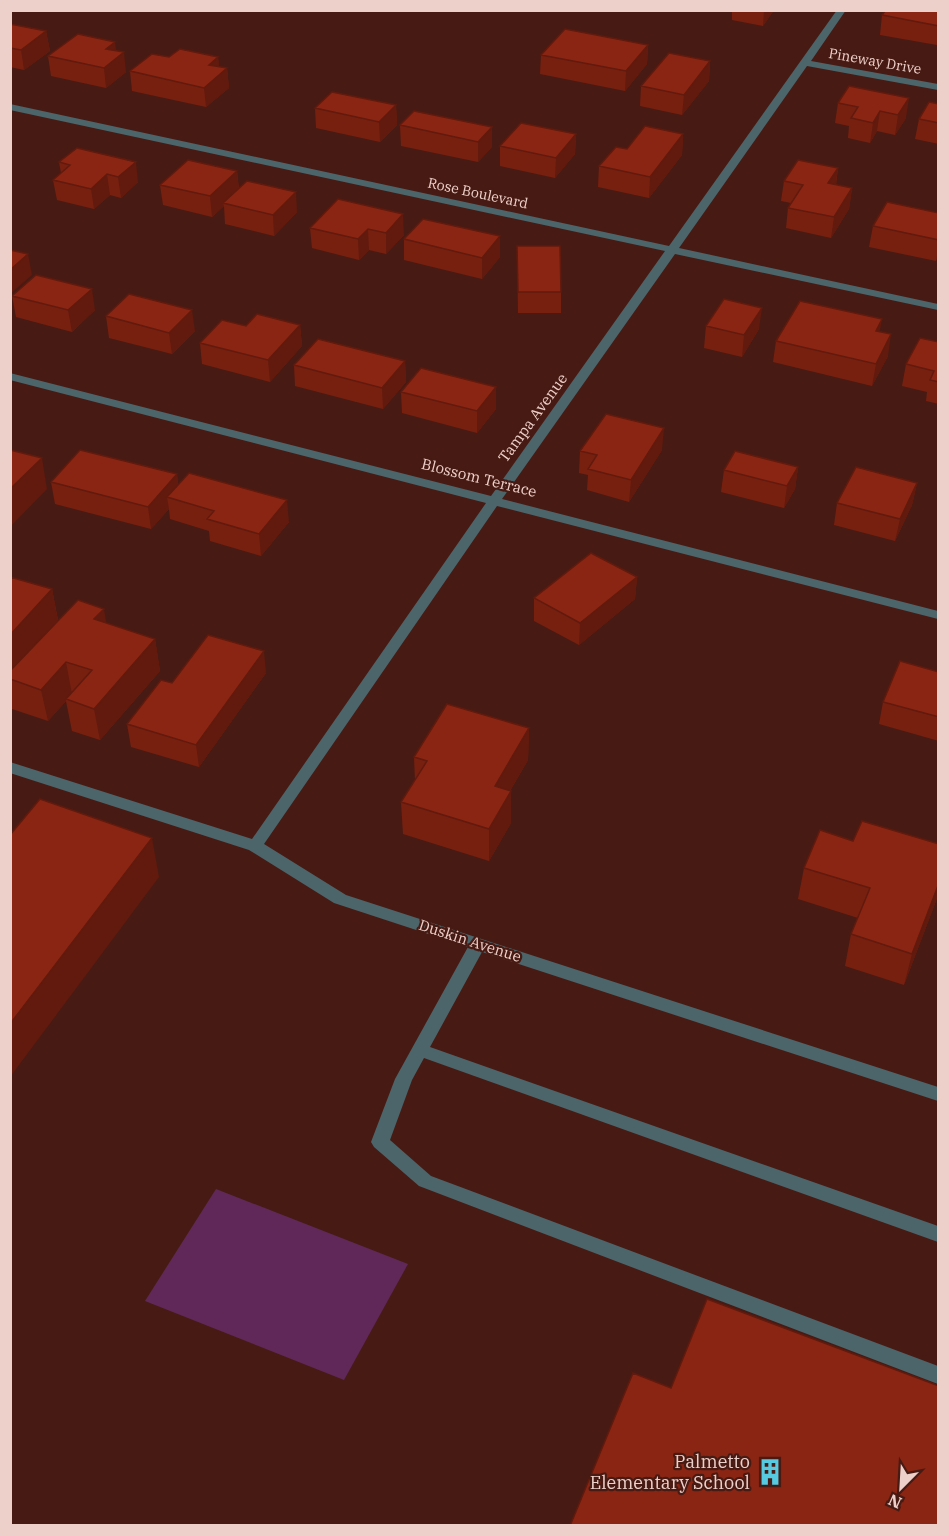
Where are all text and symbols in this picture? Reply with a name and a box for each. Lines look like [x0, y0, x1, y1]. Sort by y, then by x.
street label: Pineway Drive [827, 44, 923, 78]
street label: Rose Boulevard [426, 174, 530, 213]
street label: Tampa Avenue [494, 369, 571, 466]
street label: Blossom Terrace [420, 454, 539, 501]
street label: Duskin Avenue [417, 915, 524, 966]
place label: Palmetto Elementary School [590, 1450, 750, 1494]
building icon: Palmetto Elementary School [755, 1457, 785, 1487]
north arrow [871, 1458, 931, 1518]
text: N [885, 1490, 905, 1513]

